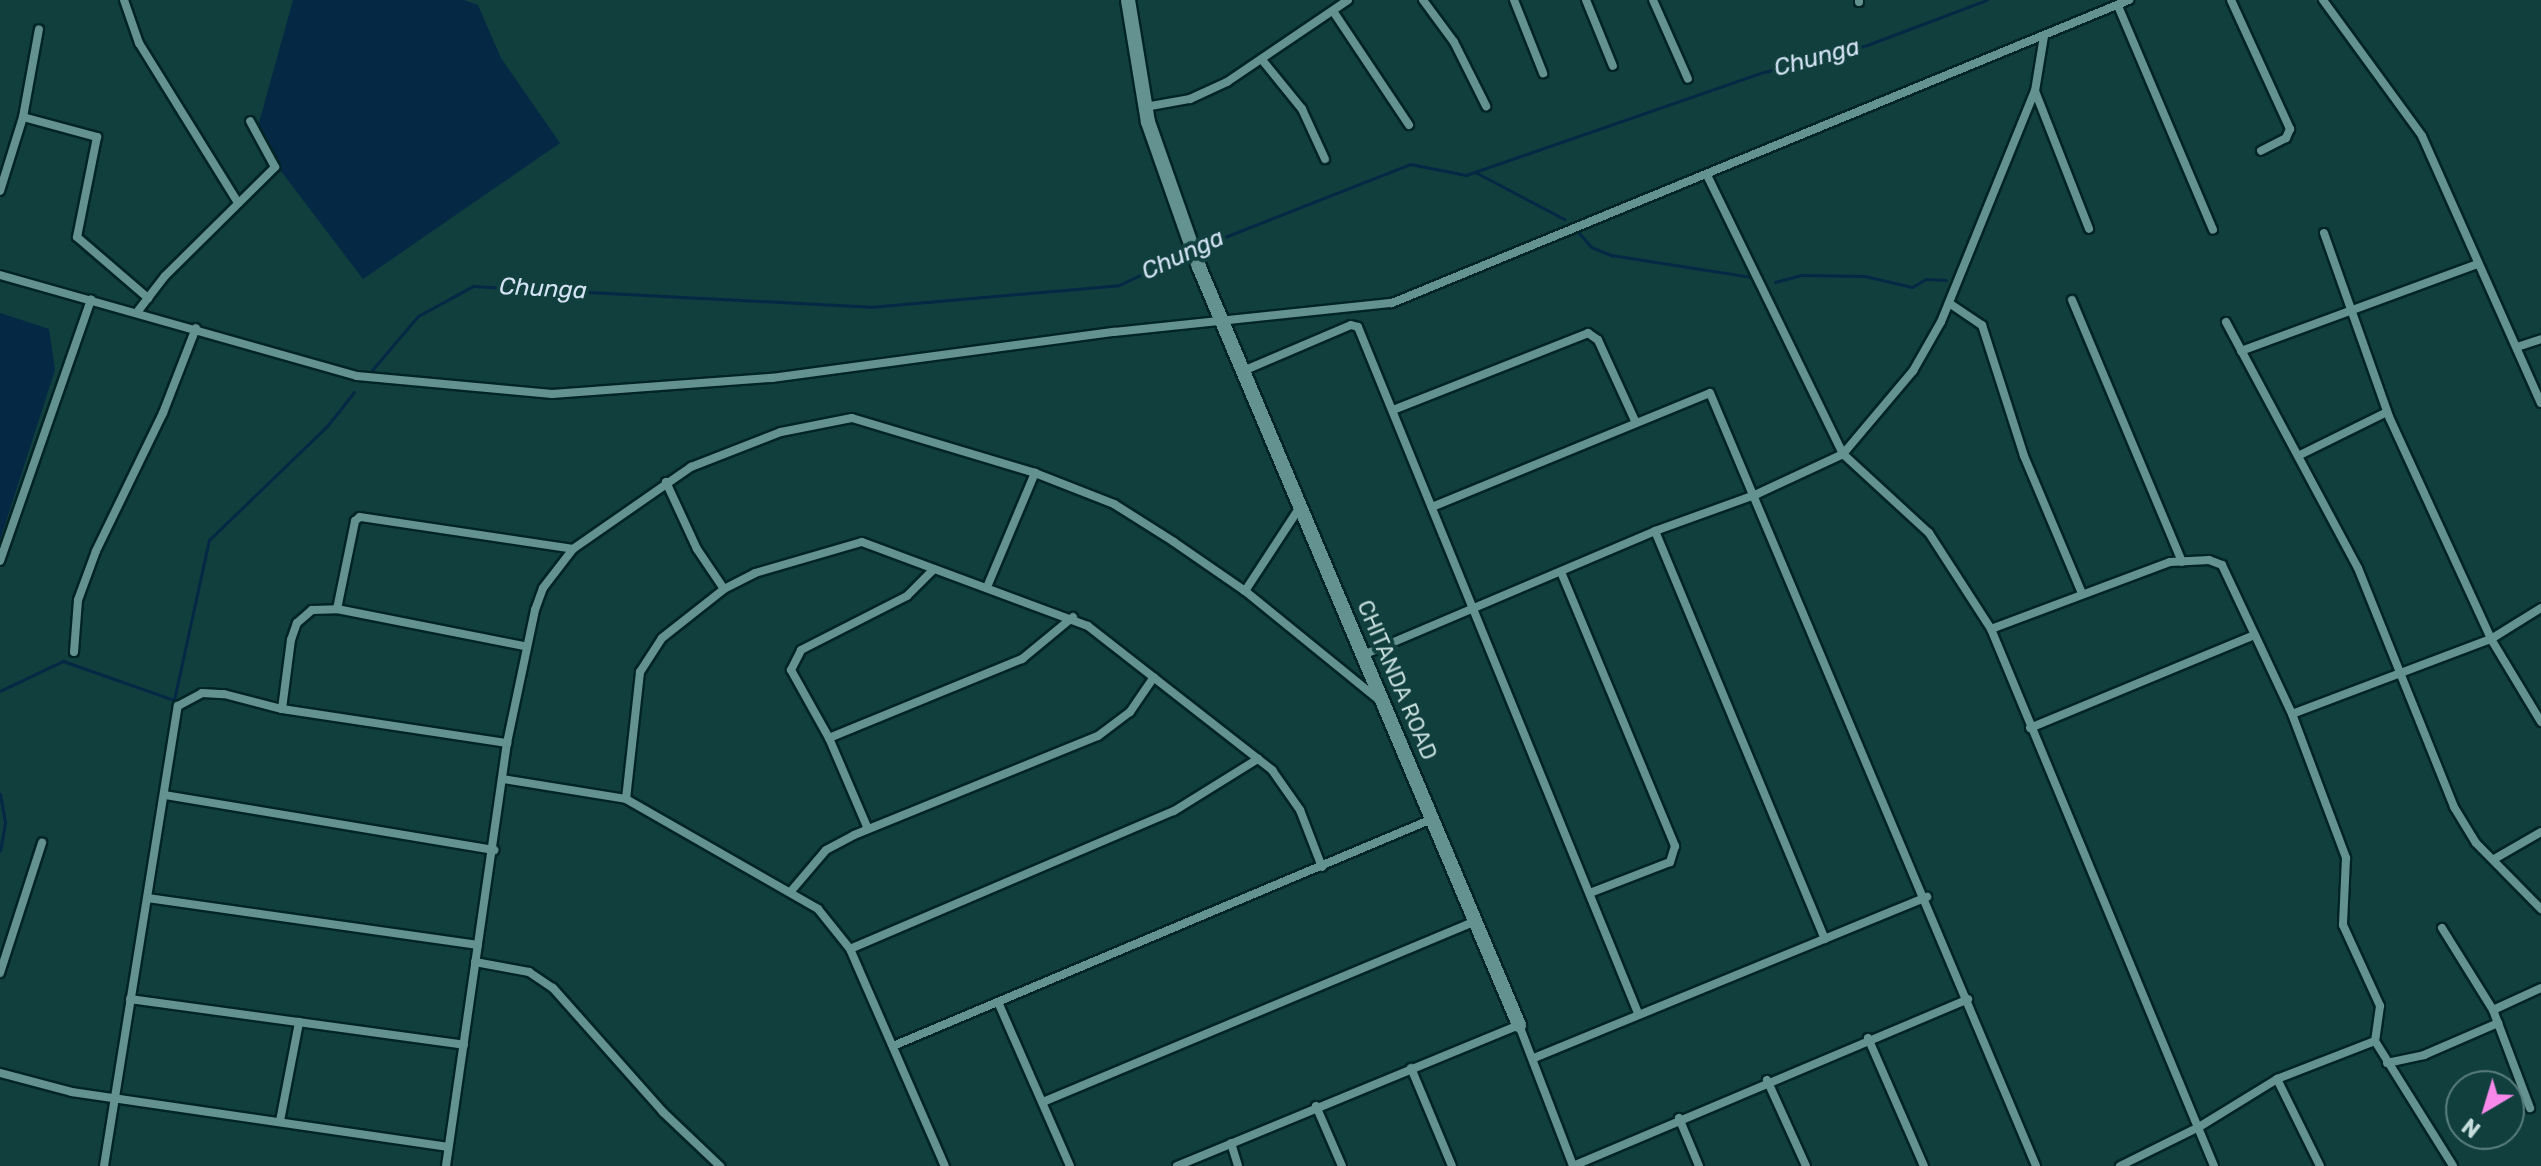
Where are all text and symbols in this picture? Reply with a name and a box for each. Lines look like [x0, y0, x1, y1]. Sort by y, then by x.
water label: Chunga [1771, 33, 1863, 83]
water label: Chunga [1137, 223, 1229, 287]
water label: Chunga [498, 272, 588, 306]
street label: CHITANDA ROAD [1351, 596, 1443, 764]
north arrow [2445, 1070, 2525, 1150]
text: N [2457, 1112, 2486, 1143]

